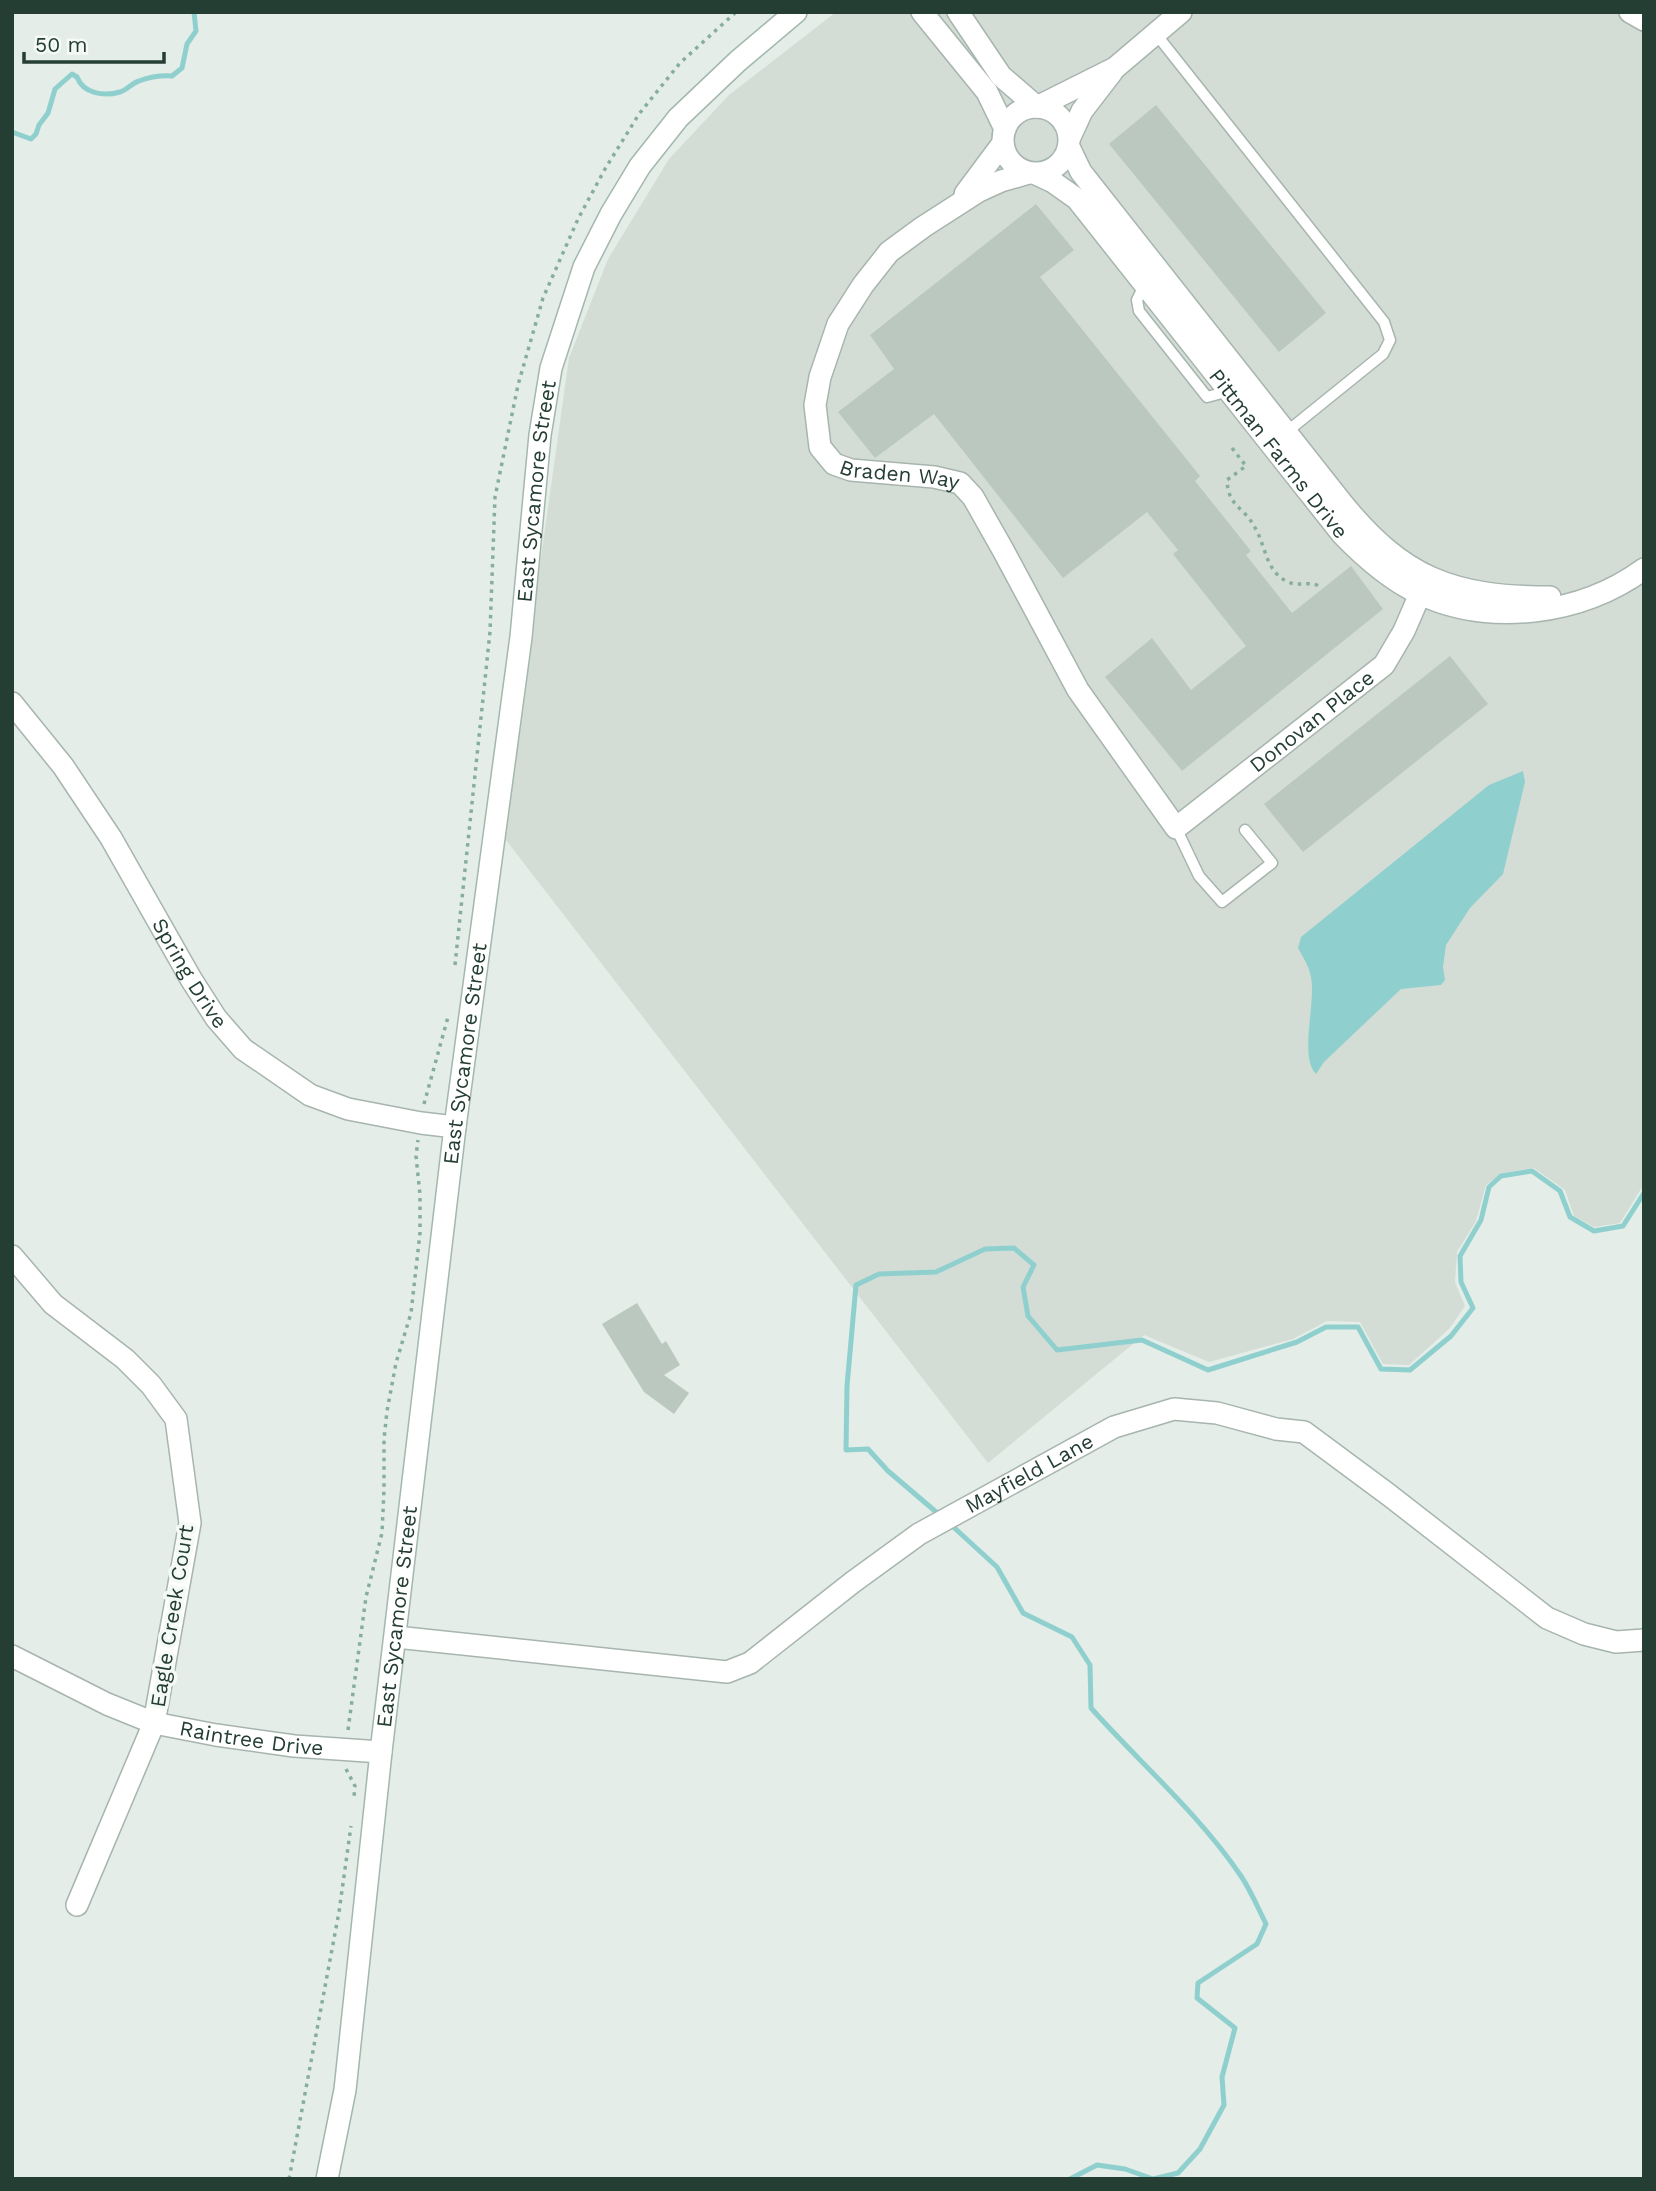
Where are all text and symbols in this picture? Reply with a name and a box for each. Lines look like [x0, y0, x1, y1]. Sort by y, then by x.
scale bar [24, 21, 164, 65]
text: 50 m [35, 32, 87, 57]
street label: Pittman Farms Drive [1204, 364, 1354, 543]
street label: East Sycamore Street [511, 378, 561, 603]
street label: Braden Way [836, 454, 962, 495]
street label: Donovan Place [1244, 665, 1379, 777]
street label: Spring Drive [147, 914, 232, 1034]
street label: East Sycamore Street [438, 941, 492, 1166]
street label: Mayfield Lane [961, 1428, 1097, 1518]
street label: East Sycamore Street [371, 1504, 422, 1729]
street label: Eagle Creek Court [145, 1523, 198, 1709]
street label: Raintree Drive [178, 1715, 324, 1760]

